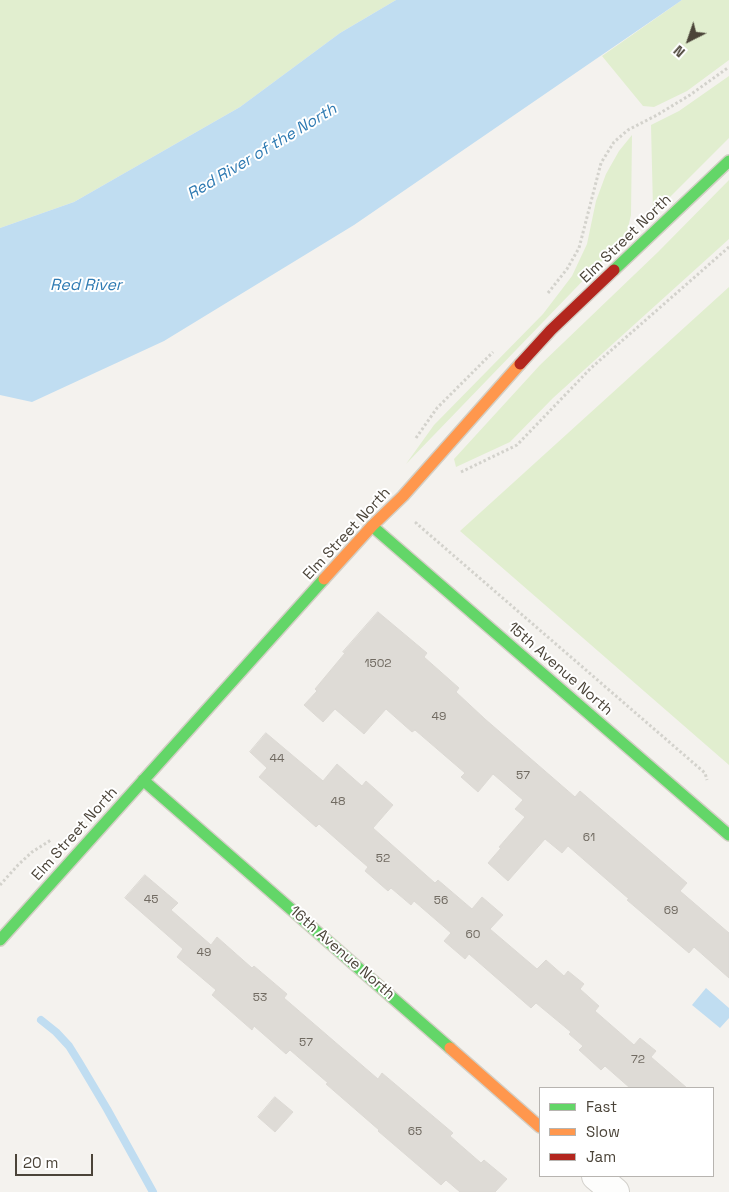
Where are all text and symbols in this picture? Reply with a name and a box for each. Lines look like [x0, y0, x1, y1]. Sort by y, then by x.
north arrow [664, 15, 714, 65]
text: N [670, 41, 689, 61]
water label: Red River of the North [184, 100, 340, 204]
street label: Elm Street North [577, 191, 675, 287]
water label: Red River [50, 276, 122, 296]
street label: Elm Street North [300, 484, 394, 584]
street label: 15th Avenue North [504, 619, 616, 719]
house number: 1502 [364, 657, 392, 671]
house number: 49 [432, 710, 446, 724]
house number: 44 [270, 752, 284, 766]
house number: 57 [516, 769, 530, 783]
street label: Elm Street North [28, 784, 122, 884]
house number: 48 [331, 795, 345, 809]
house number: 61 [583, 831, 595, 845]
house number: 52 [376, 852, 390, 866]
house number: 45 [144, 893, 158, 907]
house number: 56 [434, 894, 448, 908]
street label: 16th Avenue North [286, 903, 398, 1003]
house number: 69 [664, 904, 678, 918]
house number: 60 [465, 928, 481, 942]
house number: 49 [197, 946, 211, 960]
house number: 53 [253, 991, 267, 1005]
house number: 57 [299, 1036, 313, 1050]
house number: 72 [631, 1053, 645, 1067]
legend [539, 1087, 714, 1177]
text: Fast [586, 1097, 617, 1116]
text: Slow [586, 1122, 620, 1141]
house number: 65 [408, 1125, 422, 1139]
scale bar [18, 1144, 95, 1176]
text: Jam [586, 1147, 616, 1166]
text: 20 m [23, 1153, 58, 1172]

